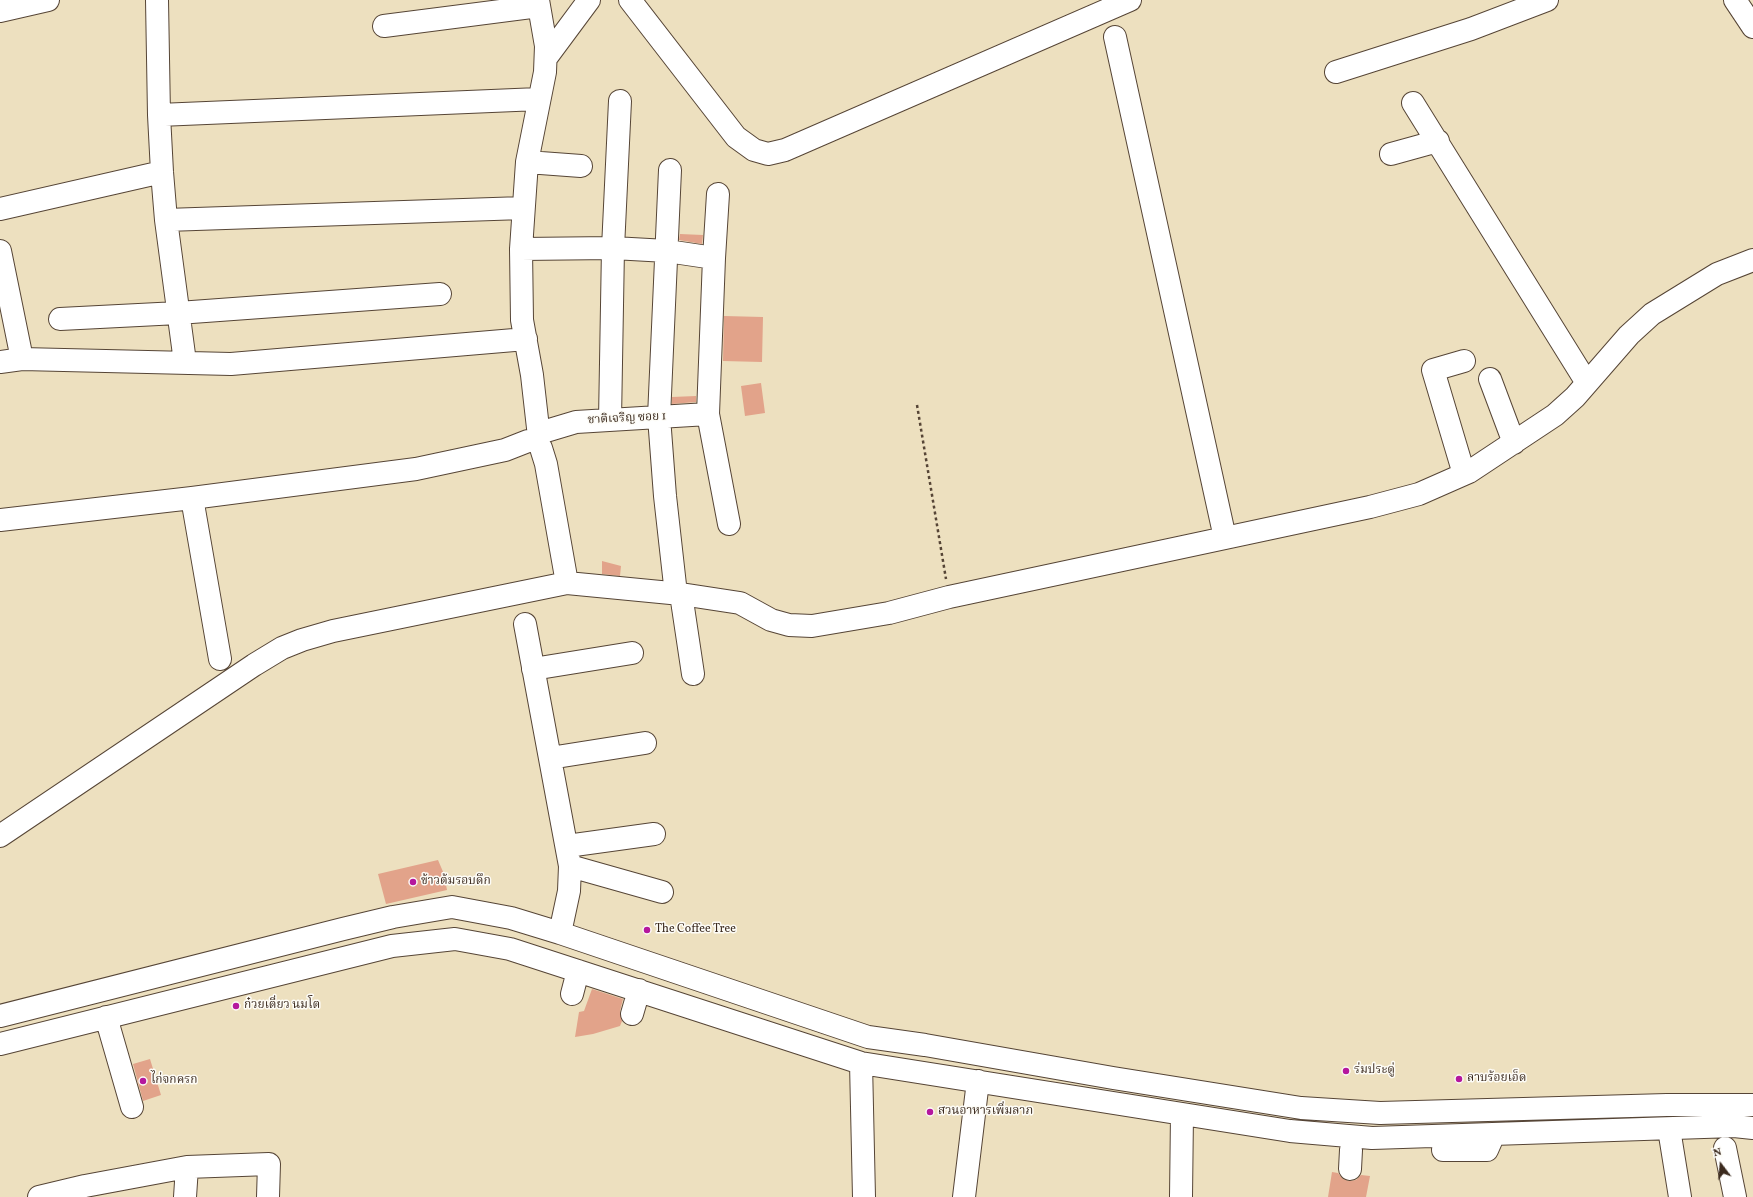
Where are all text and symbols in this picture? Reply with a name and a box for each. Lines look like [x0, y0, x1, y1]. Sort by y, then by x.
street label: ชาติเจริญ ซอย 1 [587, 410, 667, 428]
place label: ข้าวต้มรอบดึก [421, 875, 491, 889]
marker: ข้าวต้มรอบดึก [408, 877, 418, 887]
place label: The Coffee Tree [655, 923, 736, 937]
marker: The Coffee Tree [642, 925, 652, 935]
place label: ก๋วยเตี่ยว นมโต [244, 999, 320, 1013]
marker: ก๋วยเตี่ยว นมโต [231, 1001, 241, 1011]
place label: ร่มประดู่ [1354, 1064, 1395, 1078]
marker: ร่มประดู่ [1341, 1066, 1351, 1076]
place label: ลาบร้อยเอ็ด [1467, 1072, 1526, 1086]
place label: ไก่จกครก [151, 1074, 198, 1088]
marker: ลาบร้อยเอ็ด [1454, 1074, 1464, 1084]
marker: ไก่จกครก [138, 1076, 148, 1086]
place label: สวนอาหารเพิ่มลาภ [938, 1105, 1033, 1119]
marker: สวนอาหารเพิ่มลาภ [925, 1107, 935, 1117]
north arrow [1701, 1145, 1741, 1185]
text: N [1712, 1145, 1723, 1161]

